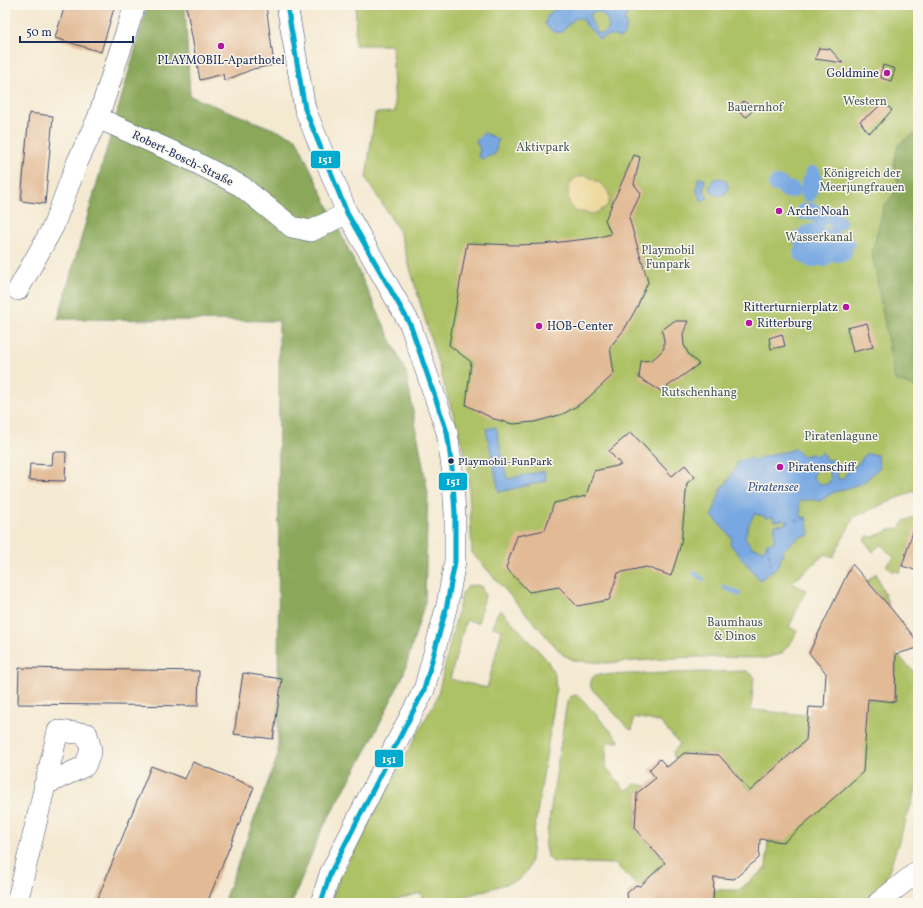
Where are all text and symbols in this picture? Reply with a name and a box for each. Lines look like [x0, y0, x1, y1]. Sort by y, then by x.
scale bar [20, 18, 133, 44]
text: 50 m [26, 25, 52, 41]
marker: PLAYMOBIL-Aparthotel [216, 41, 226, 51]
place label: PLAYMOBIL-Aparthotel [157, 53, 285, 69]
place label: Goldmine [827, 66, 879, 82]
marker: Goldmine [882, 68, 892, 78]
park label: Western [843, 94, 887, 110]
park label: Bauernhof [727, 100, 785, 116]
street label: Robert-Bosch-Straße [129, 127, 236, 191]
park label: Aktivpark [516, 140, 570, 156]
line badge: 151 [310, 150, 341, 169]
text: 151 [318, 153, 332, 168]
park label: Königreich der Meerjungfrauen [819, 166, 905, 196]
place label: Arche Noah [787, 204, 849, 220]
marker: Arche Noah [774, 206, 784, 216]
park label: Wasserkanal [785, 230, 853, 246]
park label: Playmobil Funpark [641, 243, 695, 273]
place label: Ritterturnierplatz [743, 300, 838, 316]
marker: Ritterturnierplatz [841, 302, 851, 312]
place label: Ritterburg [757, 316, 812, 332]
marker: Ritterburg [744, 318, 754, 328]
place label: HOB-Center [547, 319, 613, 335]
marker: HOB-Center [534, 321, 544, 331]
park label: Rutschenhang [661, 385, 737, 401]
park label: Piratenlagune [804, 429, 878, 445]
place label: Playmobil-FunPark [458, 455, 552, 470]
marker: Playmobil-FunPark [446, 456, 456, 466]
place label: Piratenschiff [788, 460, 856, 476]
marker: Piratenschiff [775, 462, 785, 472]
line badge: 151 [438, 472, 468, 491]
text: 151 [446, 475, 460, 490]
water label: Piratensee [747, 479, 799, 497]
park label: Baumhaus & Dinos [707, 615, 763, 645]
line badge: 151 [374, 749, 404, 768]
text: 151 [382, 753, 396, 768]

